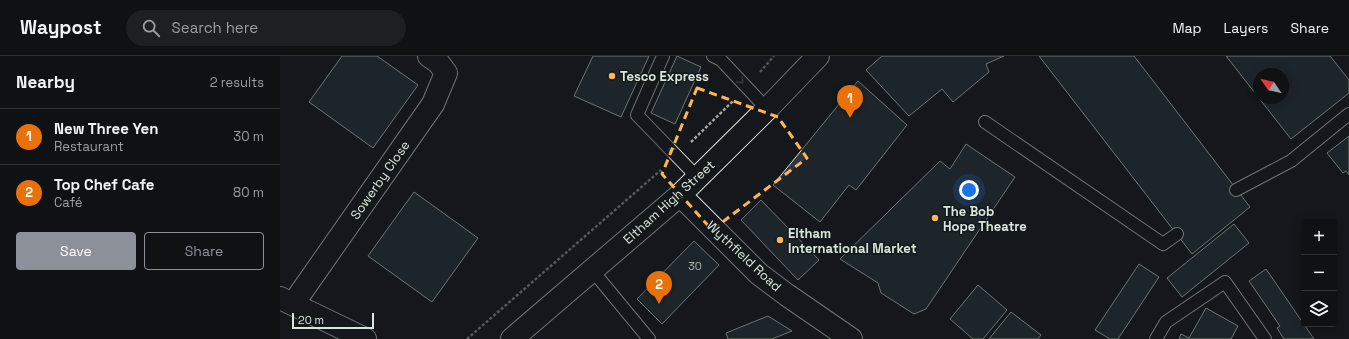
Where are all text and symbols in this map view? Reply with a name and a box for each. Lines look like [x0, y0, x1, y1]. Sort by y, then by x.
search box [126, 10, 406, 46]
text: Waypost [20, 15, 102, 40]
icon: search [140, 17, 162, 39]
text: Search here [172, 18, 258, 37]
text: Map [1172, 19, 1202, 37]
text: Layers [1224, 19, 1268, 37]
text: Share [1290, 19, 1329, 37]
place label: Tesco Express [620, 68, 709, 85]
north arrow [1253, 68, 1289, 104]
text: Nearby [16, 71, 75, 93]
marker: Tesco Express [607, 71, 617, 81]
text: 2 results [210, 74, 264, 91]
one-way arrow [736, 76, 744, 84]
pin: 1 [837, 85, 863, 118]
text: New Three Yen [54, 119, 158, 138]
text: 1 [26, 128, 32, 145]
text: 30 m [233, 128, 264, 145]
street label: Sowerby Close [346, 137, 414, 223]
text: Restaurant [54, 138, 124, 155]
one-way arrow [668, 147, 676, 155]
street label: Eltham High Street [620, 156, 718, 248]
text: Top Chef Cafe [54, 175, 154, 194]
your location [959, 180, 979, 200]
text: 2 [25, 184, 33, 201]
text: 80 m [233, 184, 264, 201]
text: Café [54, 194, 83, 211]
place label: The Bob Hope Theatre [943, 203, 1027, 235]
marker: The Bob Hope Theatre [930, 213, 940, 223]
street label: Wythfield Road [703, 217, 785, 295]
map controls [1301, 219, 1337, 327]
button: + [1301, 219, 1337, 255]
place label: Eltham International Market [788, 225, 917, 257]
button: Save [16, 232, 136, 270]
button: Share [144, 232, 264, 270]
marker: Eltham International Market [775, 235, 785, 245]
button: − [1301, 255, 1337, 291]
house number: 30 [688, 259, 702, 273]
pin: 2 [646, 271, 672, 304]
button: layers [1301, 291, 1337, 327]
scale bar [292, 311, 374, 330]
text: 20 m [298, 313, 324, 327]

